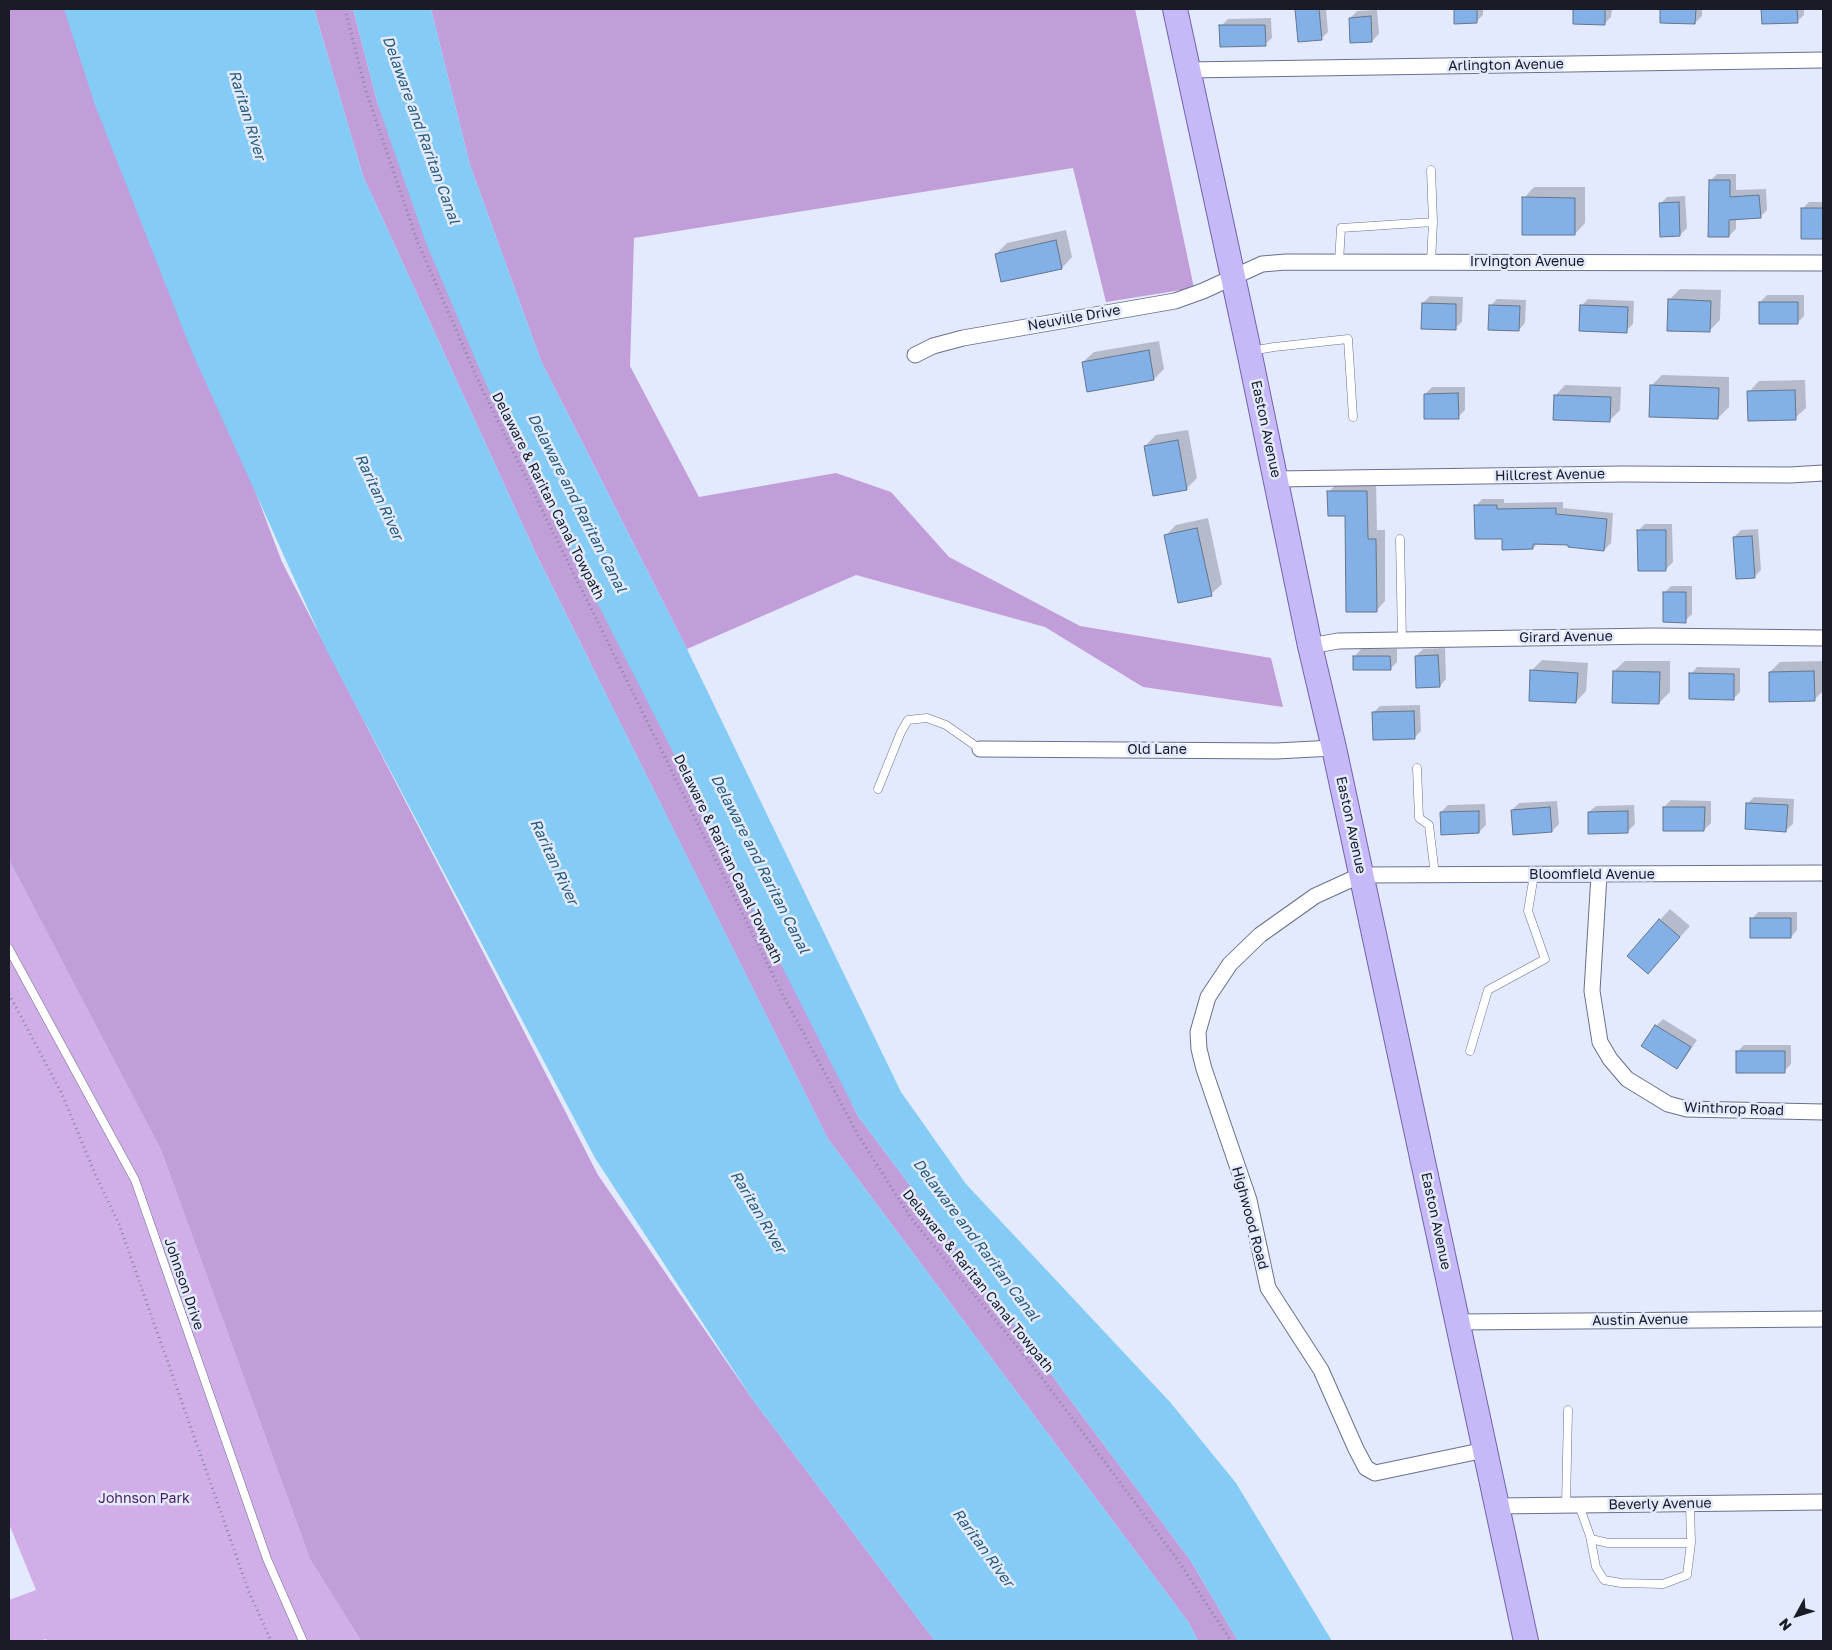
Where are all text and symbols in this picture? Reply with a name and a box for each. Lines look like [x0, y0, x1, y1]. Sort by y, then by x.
water label: Delaware and Raritan Canal [379, 34, 463, 226]
street label: Arlington Avenue [1448, 56, 1564, 74]
water label: Raritan River [225, 68, 269, 162]
street label: Irvington Avenue [1470, 254, 1584, 270]
street label: Neuville Drive [1026, 302, 1122, 334]
street label: Easton Avenue [1247, 379, 1285, 479]
street label: Delaware & Raritan Canal Towpath [488, 389, 608, 603]
water label: Delaware and Raritan Canal [524, 410, 630, 596]
water label: Raritan River [351, 451, 407, 543]
street label: Hillcrest Avenue [1495, 466, 1605, 484]
street label: Girard Avenue [1519, 628, 1613, 646]
street label: Old Lane [1127, 742, 1187, 758]
street label: Delaware & Raritan Canal Towpath [670, 752, 786, 966]
water label: Delaware and Raritan Canal [707, 771, 813, 957]
street label: Easton Avenue [1332, 775, 1370, 875]
water label: Raritan River [526, 816, 582, 908]
street label: Bloomfield Avenue [1529, 867, 1655, 883]
street label: Winthrop Road [1684, 1099, 1784, 1119]
water label: Delaware and Raritan Canal [909, 1155, 1043, 1325]
street label: Highwood Road [1228, 1165, 1272, 1271]
water label: Raritan River [726, 1168, 790, 1256]
street label: Easton Avenue [1417, 1171, 1455, 1271]
street label: Delaware & Raritan Canal Towpath [899, 1186, 1057, 1376]
street label: Johnson Drive [160, 1236, 208, 1332]
street label: Austin Avenue [1592, 1311, 1688, 1329]
park label: Johnson Park [98, 1491, 190, 1507]
street label: Beverly Avenue [1608, 1495, 1712, 1513]
water label: Raritan River [948, 1505, 1018, 1591]
north arrow [1772, 1590, 1822, 1640]
text: N [1775, 1615, 1795, 1634]

